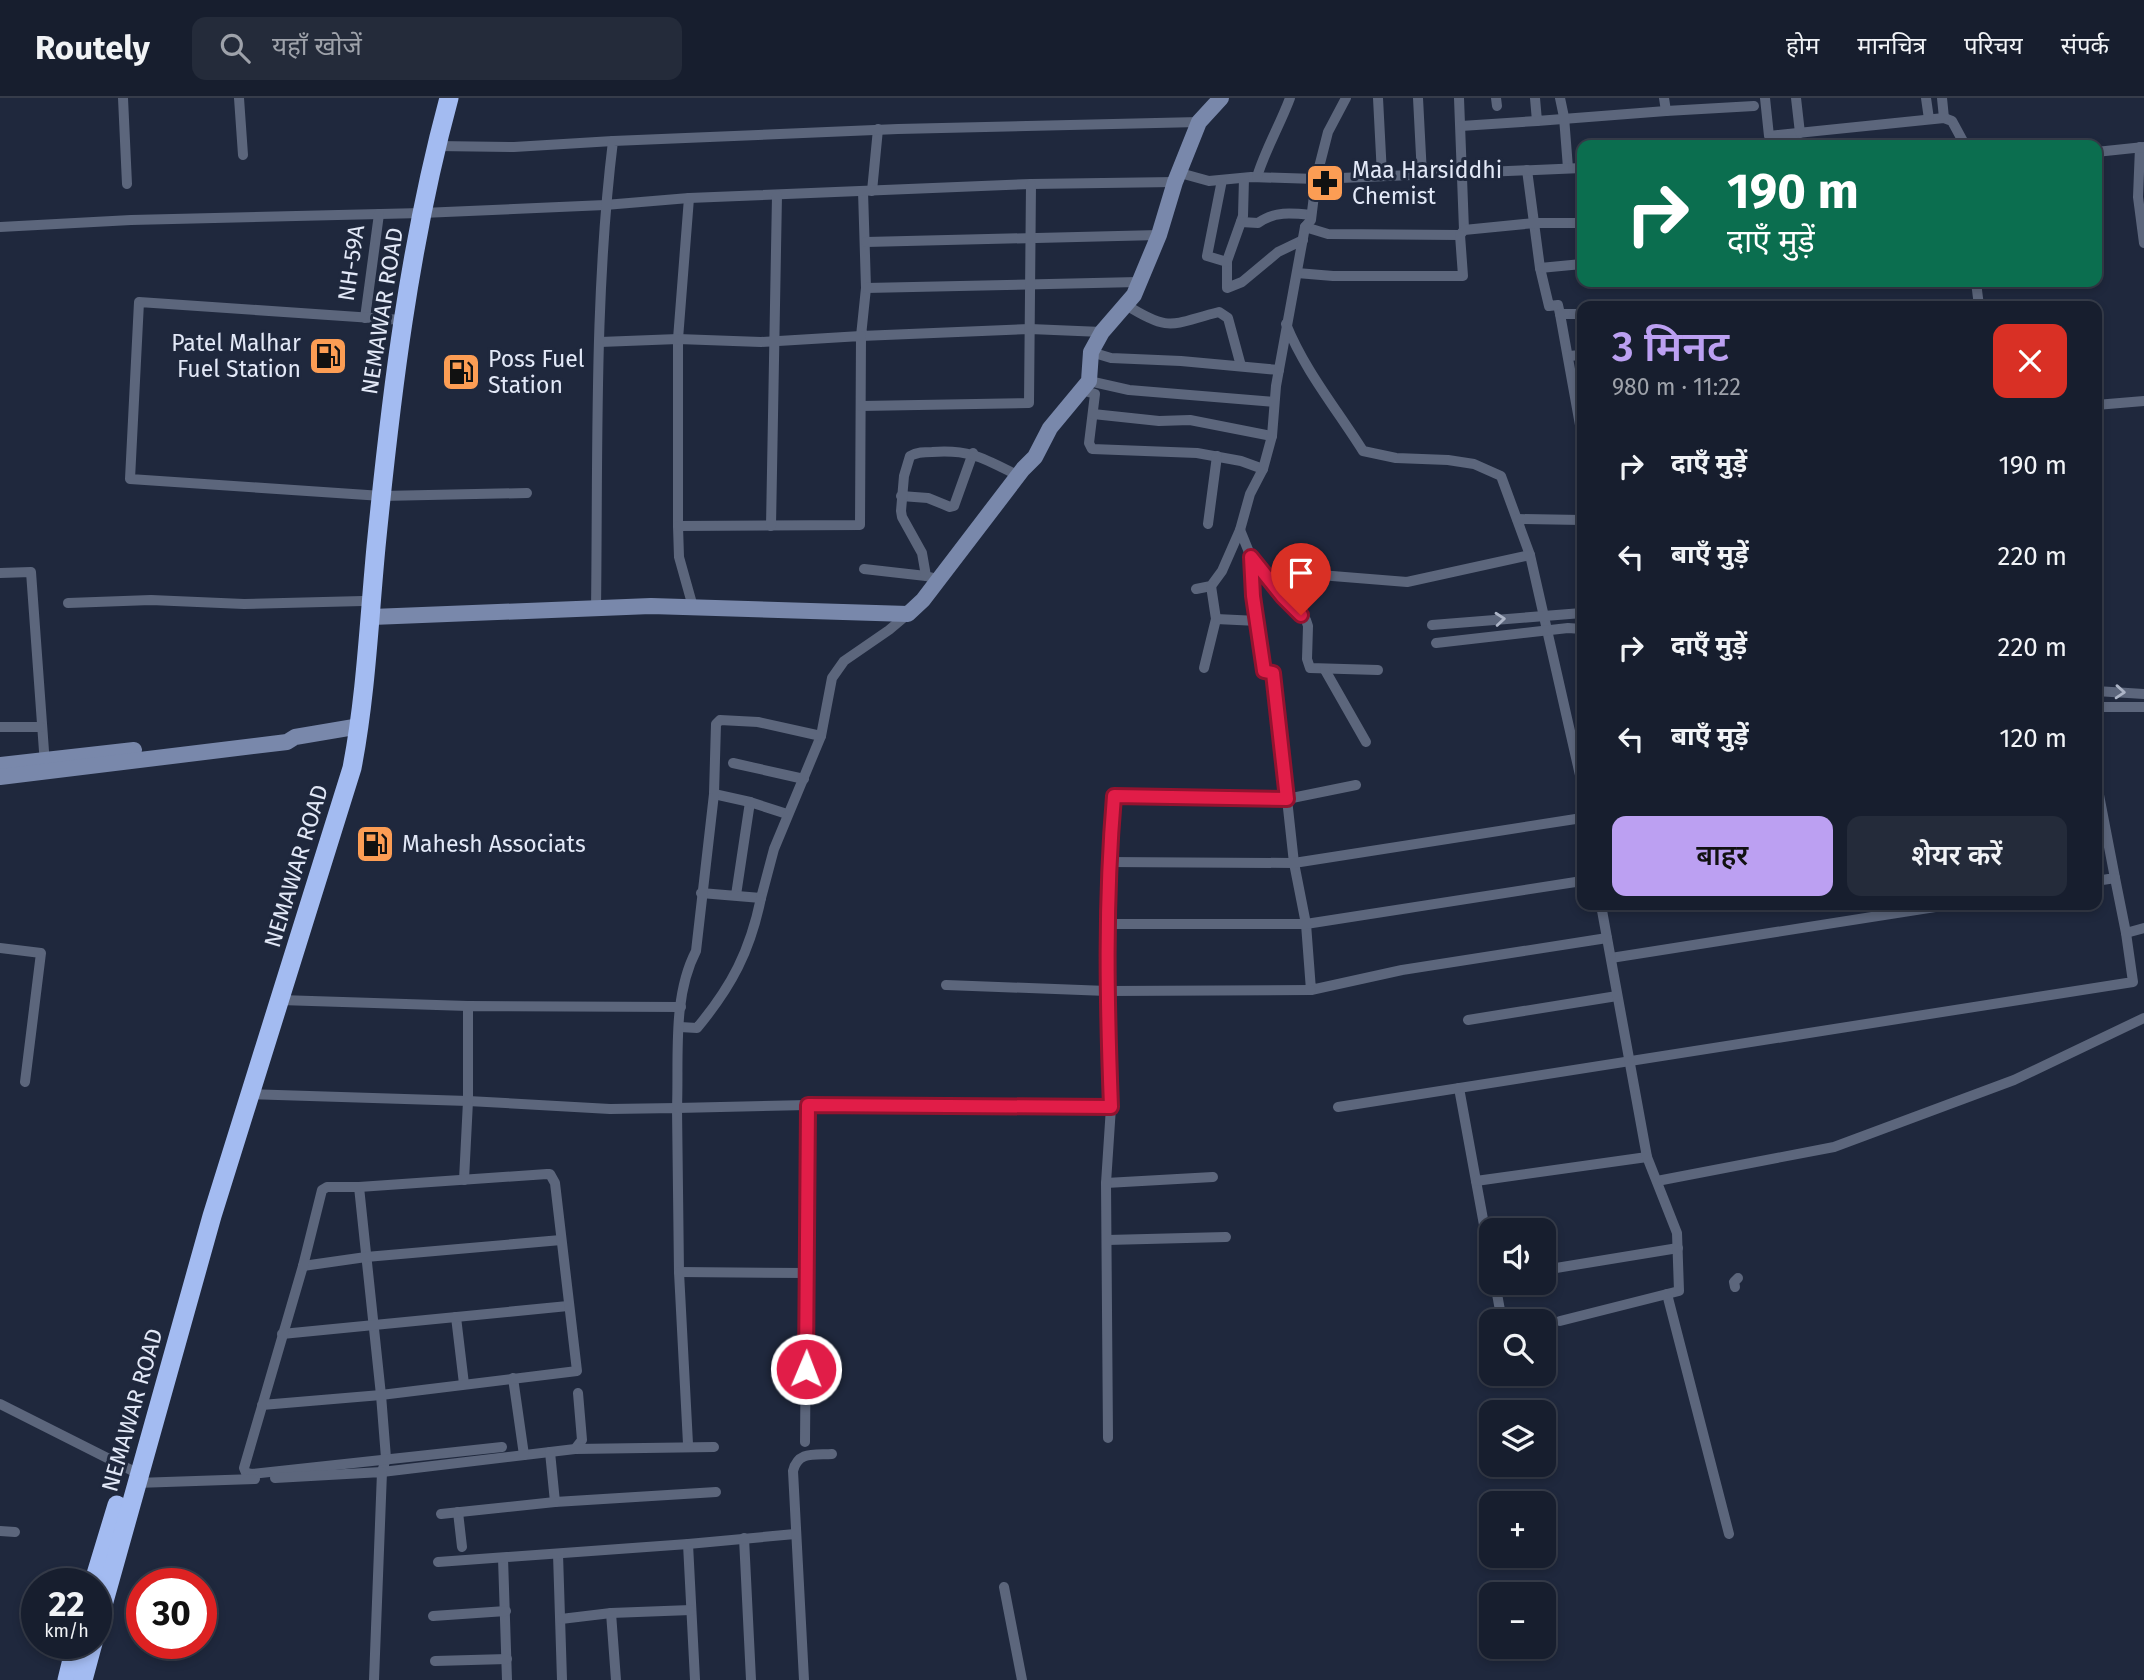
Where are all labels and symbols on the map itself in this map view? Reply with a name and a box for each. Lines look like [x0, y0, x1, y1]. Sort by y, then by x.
place label: Maa Harsiddhi Chemist [1352, 156, 1502, 210]
pharmacy icon: Maa Harsiddhi Chemist [1304, 162, 1346, 204]
street label: NH-59A [332, 222, 370, 303]
street label: NEMAWAR ROAD [355, 226, 409, 396]
place label: Patel Malhar Fuel Station [171, 329, 301, 383]
fuel station icon: Patel Malhar Fuel Station [307, 335, 349, 377]
place label: Poss Fuel Station [488, 345, 585, 399]
fuel station icon: Poss Fuel Station [440, 351, 482, 393]
pin [1271, 543, 1331, 615]
one-way arrow [1495, 612, 1506, 627]
one-way arrow [2115, 685, 2126, 700]
street label: NEMAWAR ROAD [258, 781, 334, 951]
fuel station icon: Mahesh Associats [354, 823, 396, 865]
place label: Mahesh Associats [402, 830, 586, 858]
street label: NEMAWAR ROAD [95, 1325, 169, 1495]
position arrow [769, 1332, 843, 1406]
speed limit sign: 30 [126, 1568, 217, 1659]

